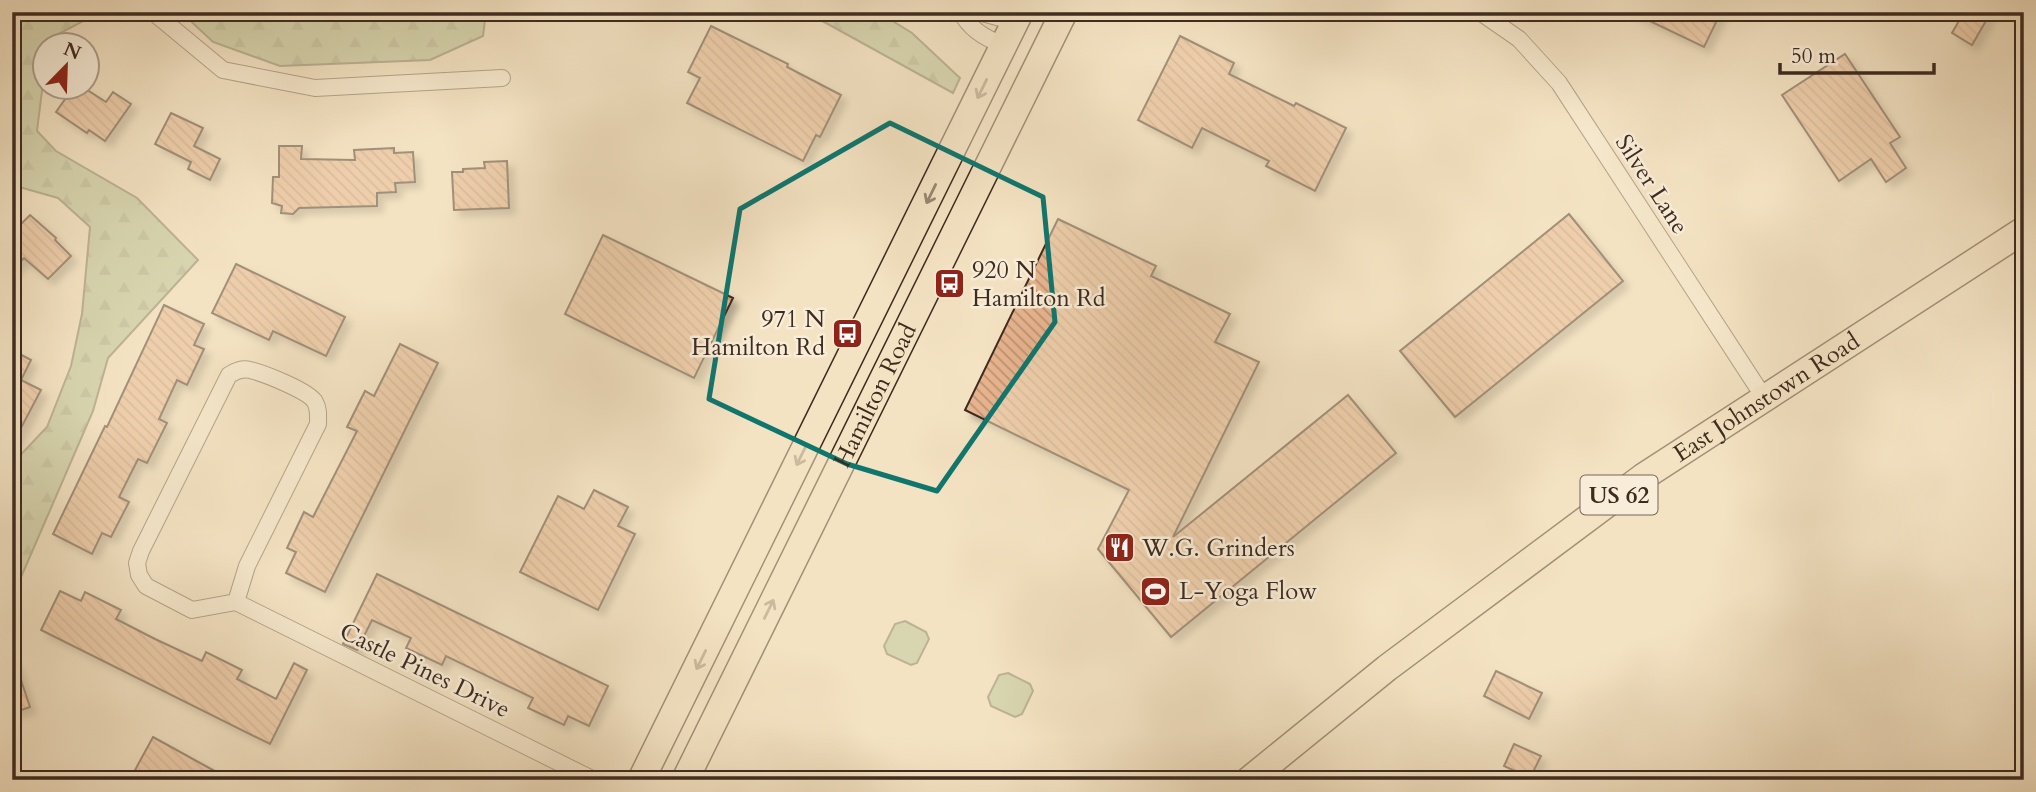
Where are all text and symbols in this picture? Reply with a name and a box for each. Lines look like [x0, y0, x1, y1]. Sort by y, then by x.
north arrow [32, 32, 102, 102]
scale bar [1780, 32, 1934, 76]
text: N [60, 36, 85, 67]
text: 50 m [1791, 42, 1836, 71]
one-way arrow [975, 78, 989, 99]
street label: Silver Lane [1607, 128, 1696, 240]
one-way arrow [923, 183, 937, 204]
place label: 920 N Hamilton Rd [972, 254, 1106, 315]
bus stop icon: 920 N Hamilton Rd [932, 267, 966, 301]
place label: 971 N Hamilton Rd [691, 303, 826, 364]
bus stop icon: 971 N Hamilton Rd [831, 316, 865, 350]
street label: Hamilton Road [826, 318, 925, 473]
street label: East Johnstown Road [1667, 325, 1866, 470]
one-way arrow [794, 445, 808, 466]
road number: US 62 [1580, 475, 1658, 514]
restaurant icon: W.G. Grinders [1102, 531, 1136, 565]
place label: W.G. Grinders [1141, 532, 1295, 565]
sports icon: L-Yoga Flow [1139, 574, 1173, 608]
place label: L-Yoga Flow [1179, 575, 1317, 608]
one-way arrow [763, 599, 777, 620]
street label: Castle Pines Drive [334, 615, 516, 726]
one-way arrow [693, 649, 707, 670]

